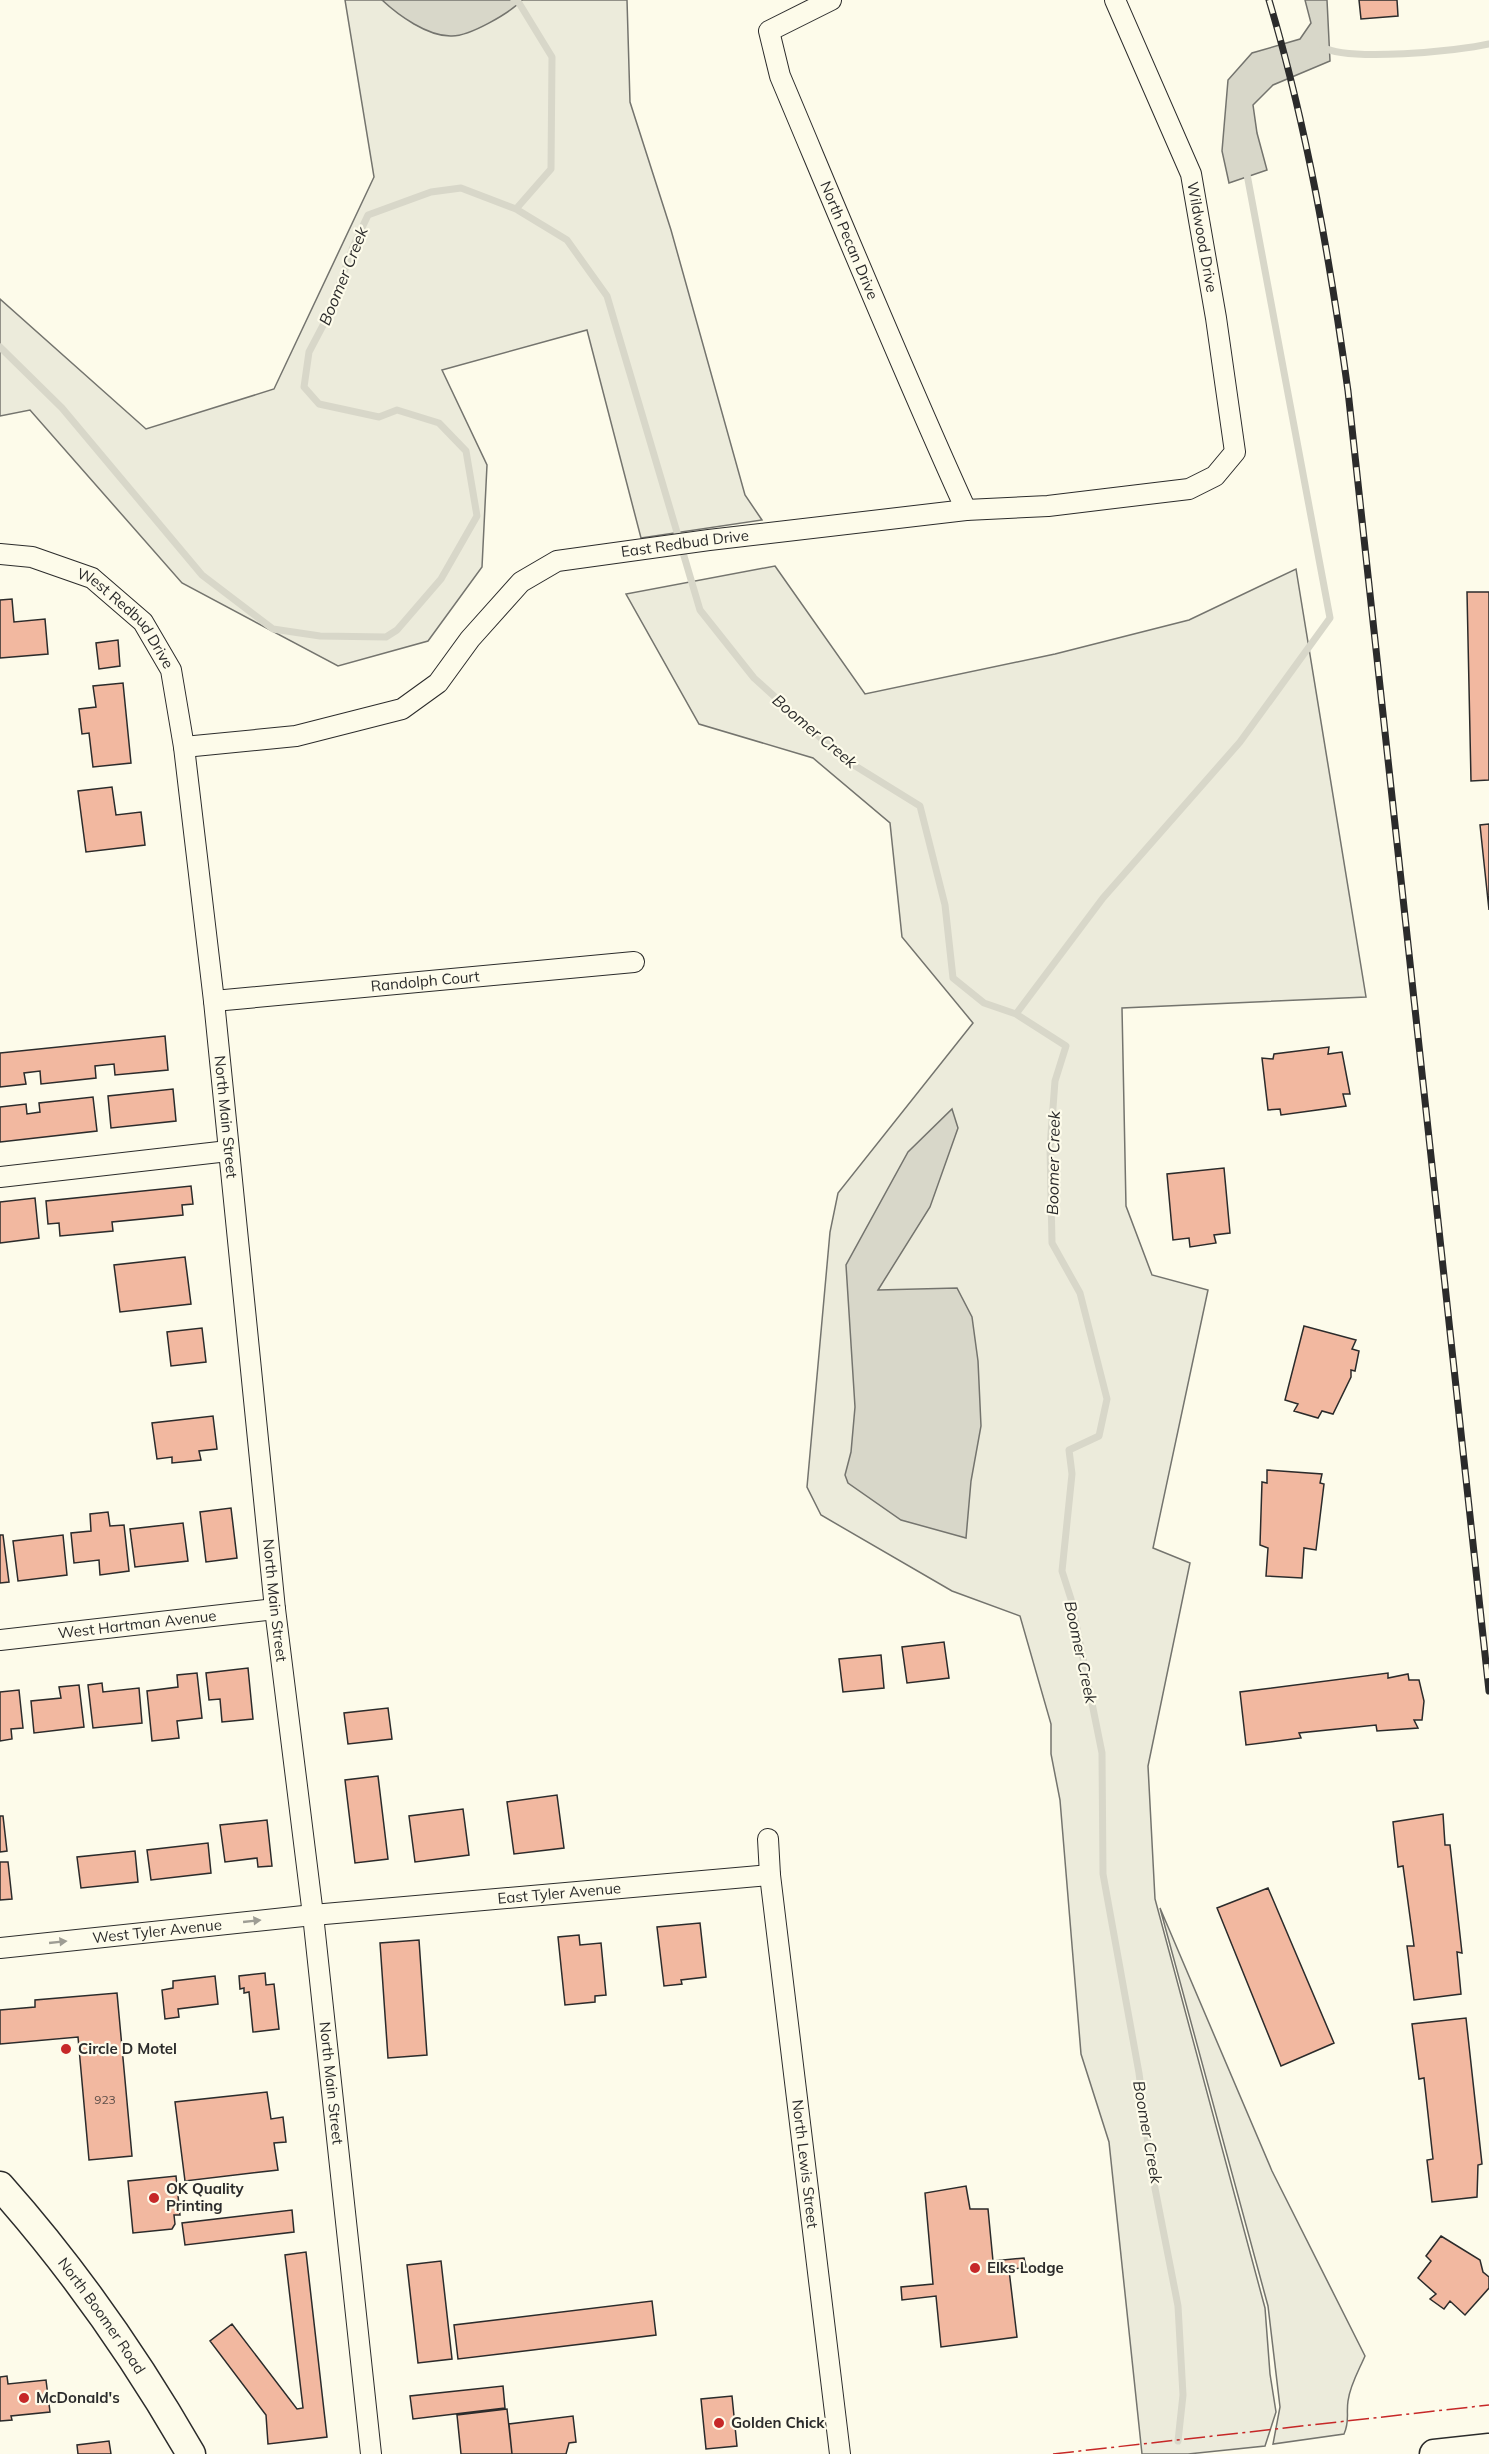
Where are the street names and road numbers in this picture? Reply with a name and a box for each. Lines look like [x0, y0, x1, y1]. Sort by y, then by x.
street label: North Pecan Drive [816, 178, 883, 302]
street label: Wildwood Drive [1183, 180, 1222, 294]
street label: East Redbud Drive [620, 525, 750, 561]
street label: West Redbud Drive [75, 564, 178, 672]
street label: Randolph Court [370, 966, 480, 995]
street label: North Main Street [211, 1055, 242, 1179]
street label: North Main Street [259, 1538, 291, 1663]
street label: West Hartman Avenue [57, 1606, 217, 1642]
street label: East Tyler Avenue [497, 1878, 622, 1908]
street label: West Tyler Avenue [91, 1915, 223, 1947]
street label: North Main Street [316, 2021, 348, 2145]
street label: North Lewis Street [788, 2098, 823, 2229]
street label: North Boomer Road [54, 2254, 150, 2378]

